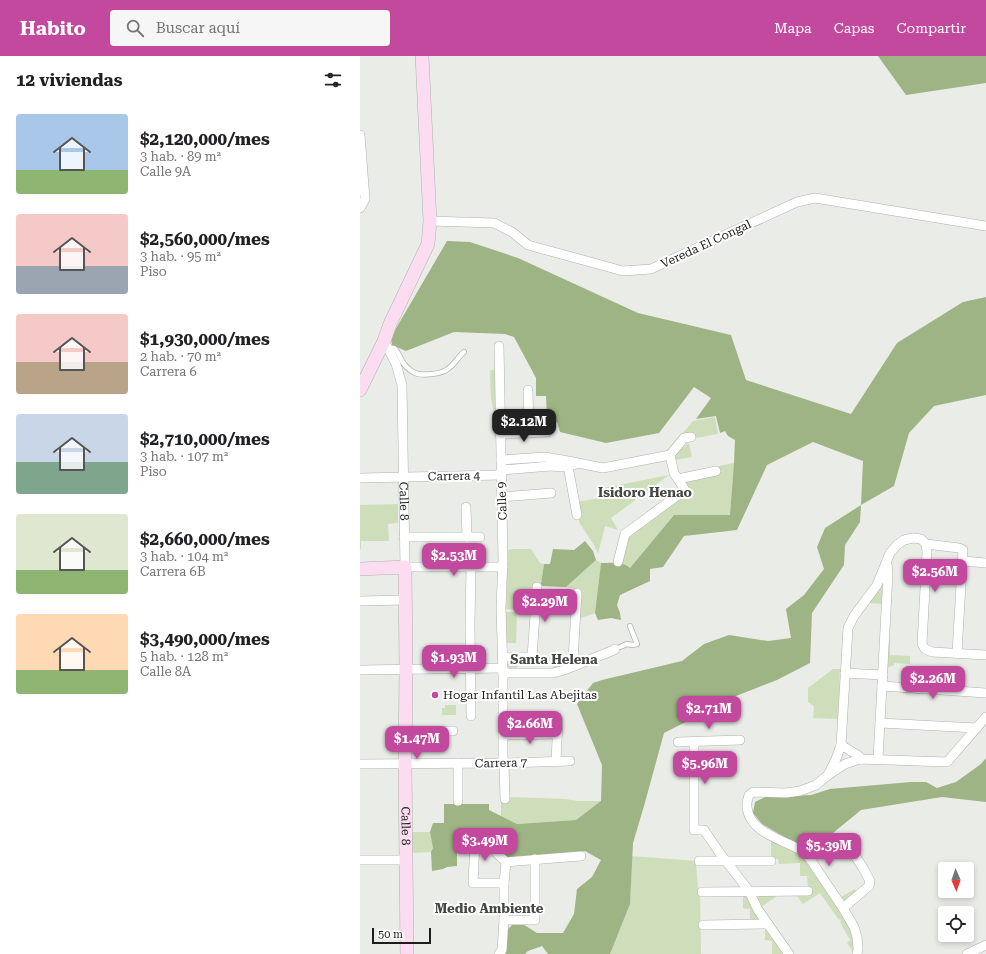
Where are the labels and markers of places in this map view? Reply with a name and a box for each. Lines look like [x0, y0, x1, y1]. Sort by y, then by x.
pin: $2.12M [491, 409, 557, 443]
pin: $2.53M [421, 543, 487, 577]
pin: $2.56M [902, 559, 968, 593]
pin: $2.29M [512, 589, 578, 623]
pin: $1.93M [421, 645, 487, 679]
pin: $2.26M [900, 666, 966, 700]
place label: Hogar Infantil Las Abejitas [443, 688, 597, 702]
marker: Hogar Infantil Las Abejitas [430, 690, 440, 700]
pin: $2.71M [676, 696, 742, 730]
pin: $2.66M [497, 711, 563, 745]
pin: $1.47M [384, 726, 450, 760]
pin: $5.96M [672, 751, 738, 785]
pin: $3.49M [452, 828, 518, 862]
pin: $5.39M [796, 833, 862, 867]

